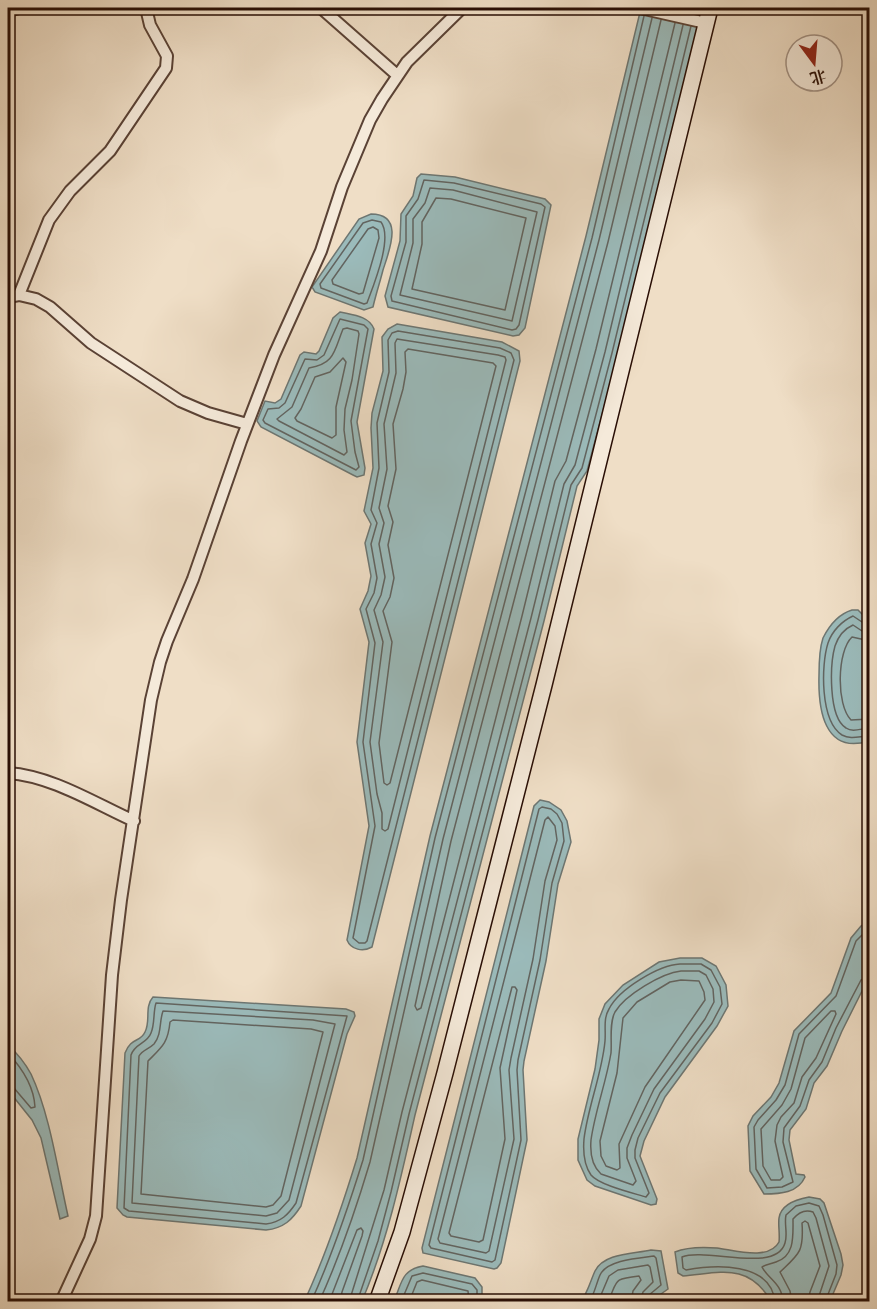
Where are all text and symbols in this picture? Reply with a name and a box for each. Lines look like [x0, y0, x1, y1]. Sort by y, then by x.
north arrow [784, 33, 844, 93]
text: 北 [808, 66, 828, 88]

